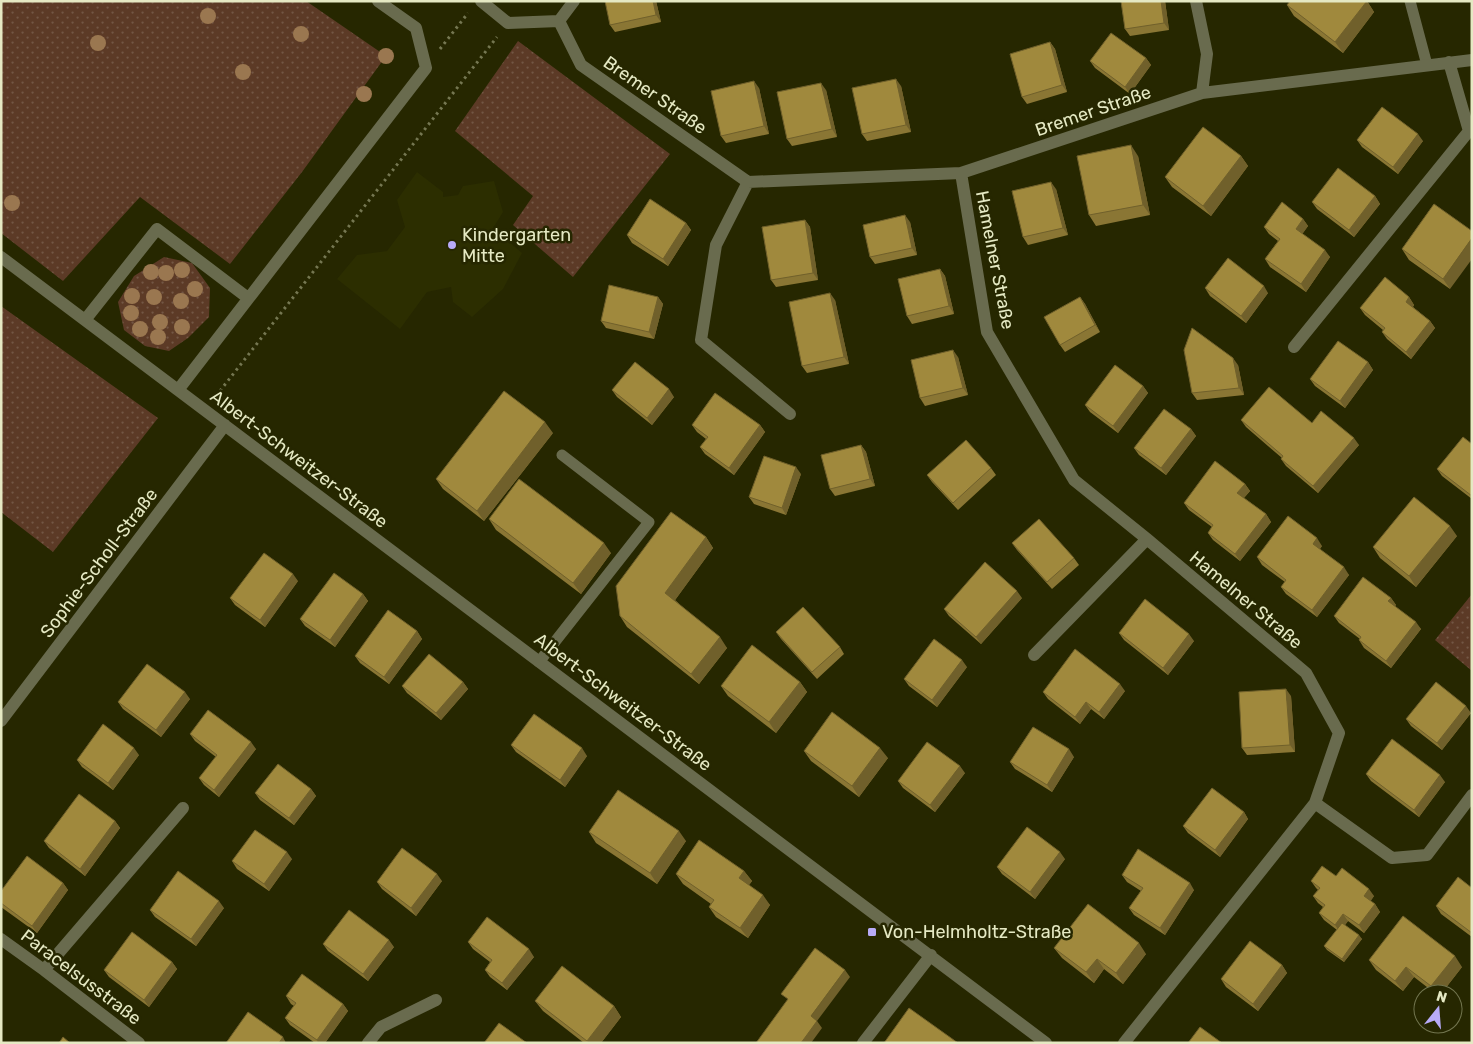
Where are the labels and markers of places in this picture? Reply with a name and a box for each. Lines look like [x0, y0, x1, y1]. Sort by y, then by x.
place label: Kindergarten Mitte [462, 224, 571, 267]
marker: Kindergarten Mitte [446, 239, 458, 251]
place label: Von-Helmholtz-Straße [882, 921, 1071, 943]
marker: Von-Helmholtz-Straße [866, 926, 878, 938]

